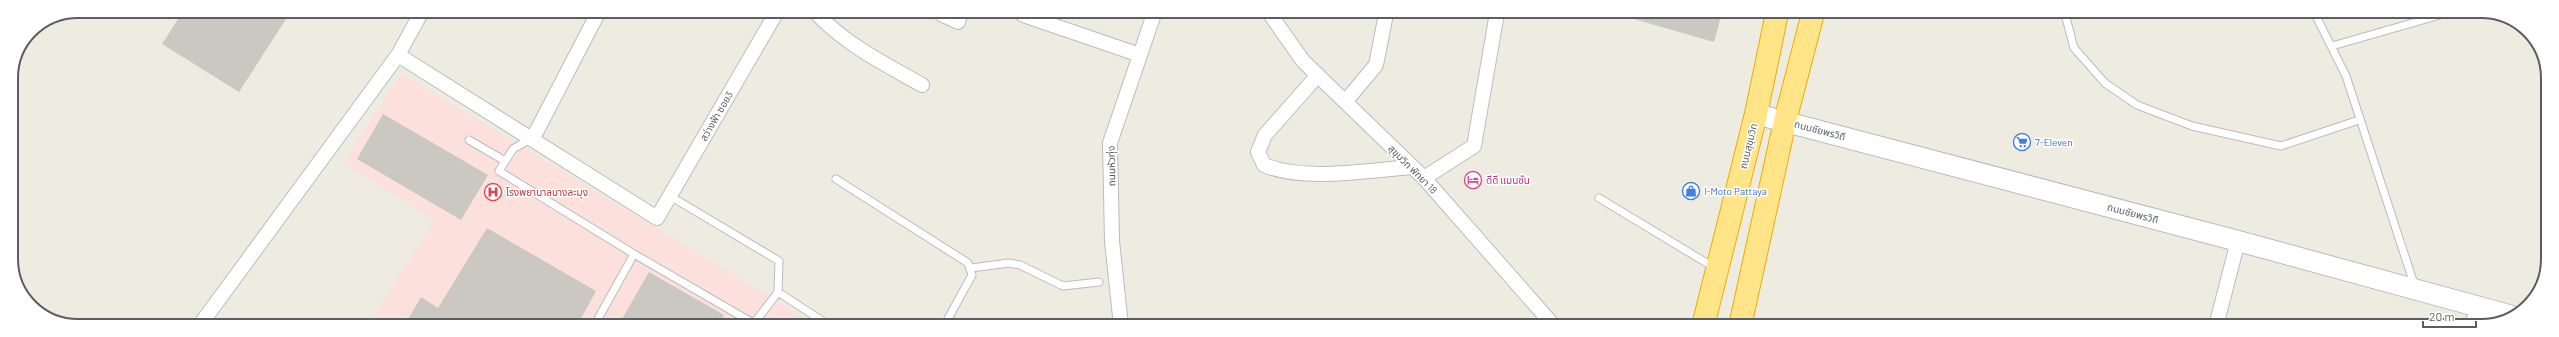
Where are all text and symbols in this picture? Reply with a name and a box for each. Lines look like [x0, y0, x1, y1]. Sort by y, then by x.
street label: สว่างฟ้า ซอย3 [697, 89, 735, 143]
street label: ถนนชัยพรวิถี [1793, 117, 1847, 143]
street label: ถนนสุขุมวิท [1737, 122, 1760, 170]
supermarket icon: 7-Eleven [2012, 132, 2032, 152]
place label: 7-Eleven [2035, 136, 2073, 148]
street label: สุขุมวิท พัทยา 18 [1385, 142, 1440, 197]
street label: ถนนหัวทุ่ง [1105, 146, 1118, 186]
hotel icon: ดีดี แมนชั่น [1463, 170, 1483, 190]
place label: ดีดี แมนชั่น [1486, 174, 1530, 186]
shop icon: I-Moto Pattaya [1681, 181, 1701, 201]
hospital icon: โรงพยาบาลบางละมุง [483, 182, 503, 202]
place label: I-Moto Pattaya [1704, 185, 1767, 197]
place label: โรงพยาบาลบางละมุง [506, 186, 588, 199]
street label: ถนนชัยพรวิถี [2106, 200, 2160, 226]
scale bar [2423, 303, 2476, 329]
text: 20 m [2429, 309, 2455, 323]

